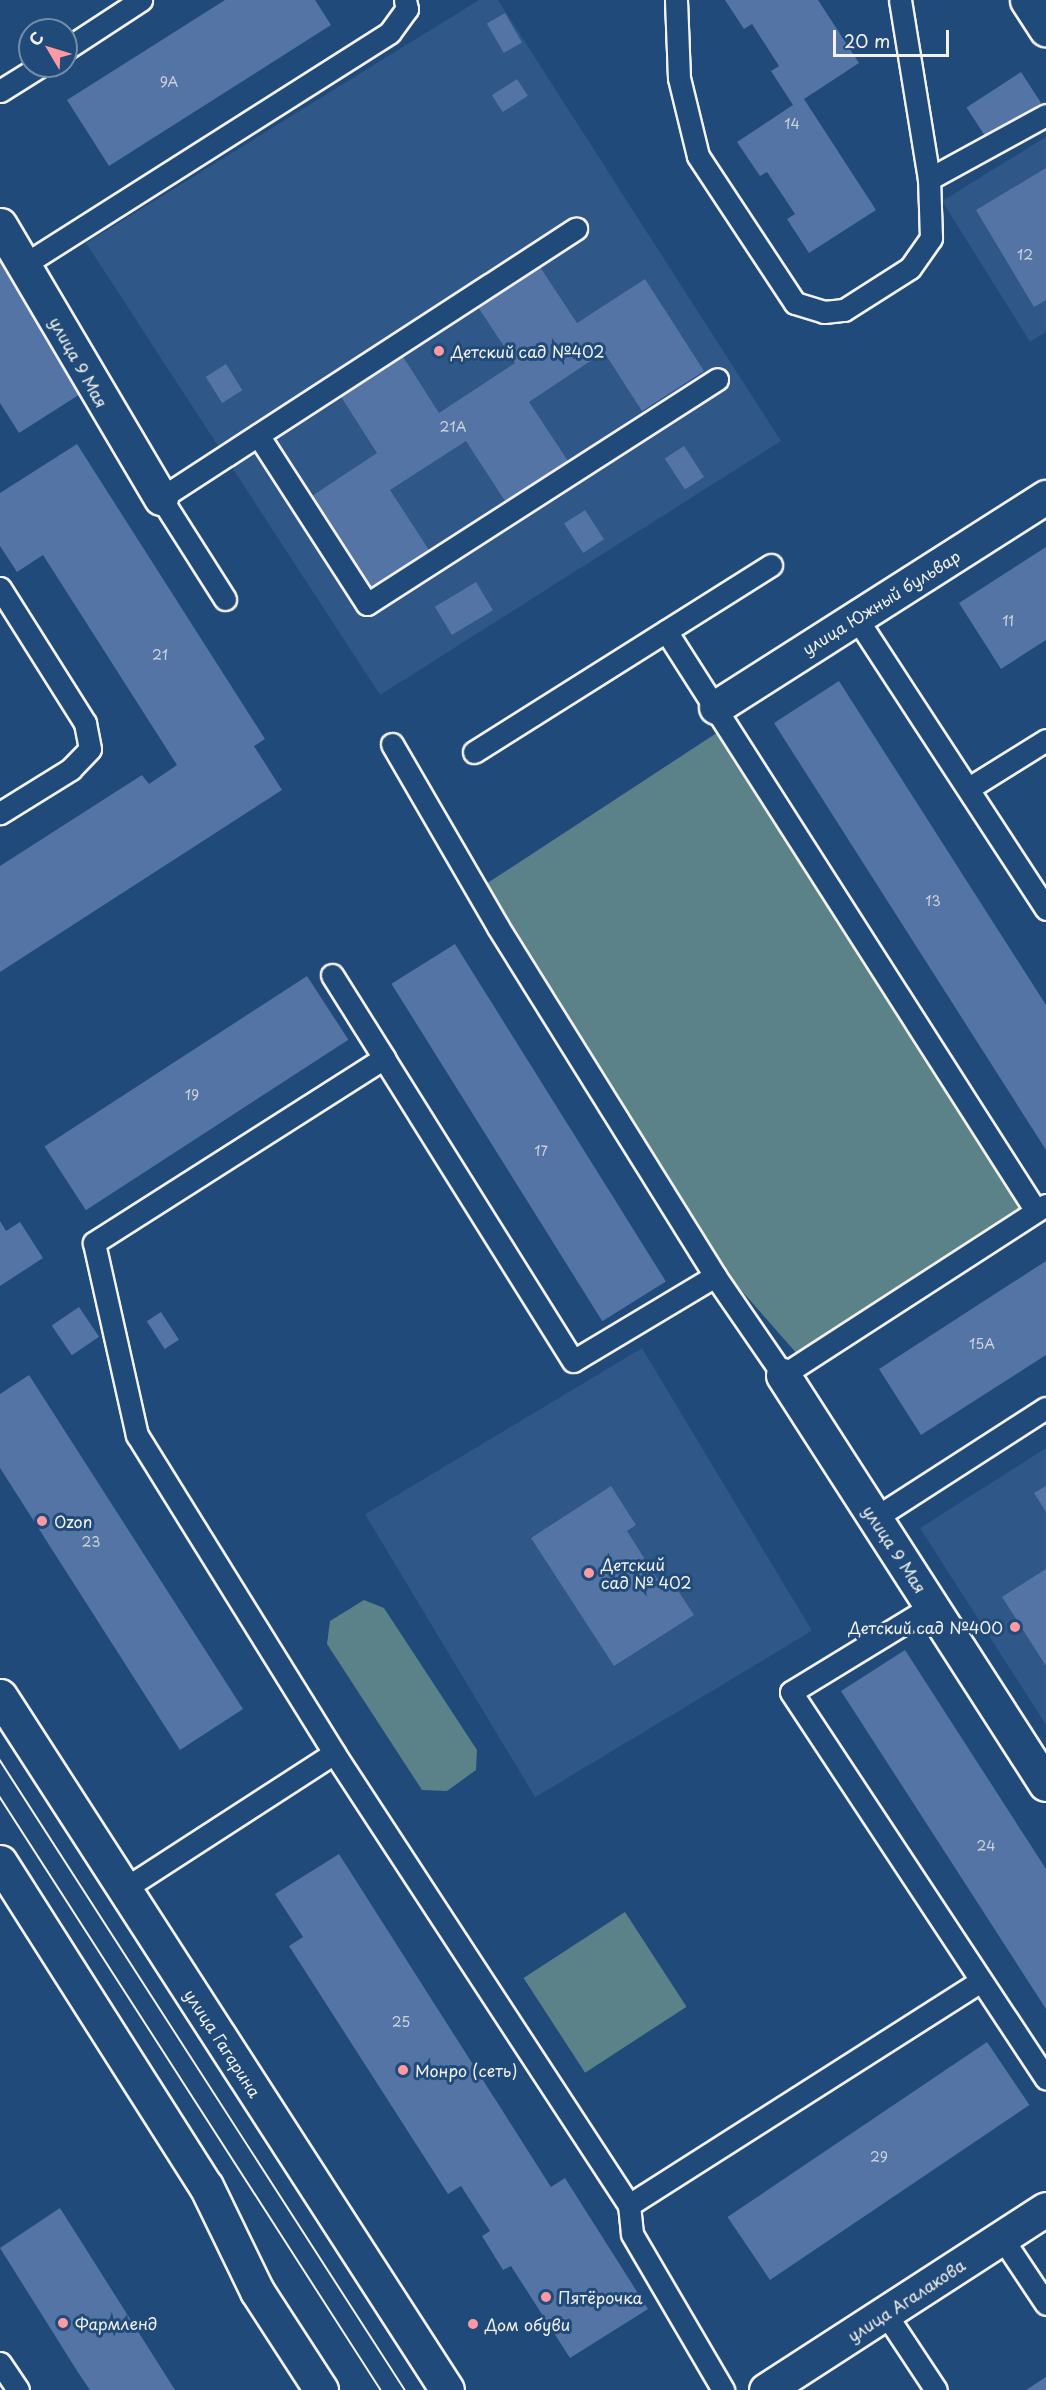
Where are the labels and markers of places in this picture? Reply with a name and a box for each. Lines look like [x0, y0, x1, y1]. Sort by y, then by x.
place label: Детский сад №402 [451, 341, 606, 361]
marker: Детский сад №402 [432, 344, 446, 358]
place label: Ozon [54, 1511, 92, 1531]
marker: Ozon [35, 1514, 49, 1528]
place label: Детский сад № 402 [601, 1554, 692, 1592]
marker: Детский сад № 402 [582, 1566, 596, 1580]
place label: Детский сад №400 [847, 1617, 1003, 1637]
marker: Детский сад №400 [1008, 1620, 1022, 1634]
place label: Монро (сеть) [415, 2060, 518, 2080]
marker: Монро (сеть) [396, 2063, 410, 2077]
place label: Пятёрочка [558, 2287, 643, 2307]
marker: Пятёрочка [539, 2290, 553, 2304]
place label: Фармленд [75, 2313, 157, 2333]
place label: Дом обуви [485, 2314, 570, 2334]
marker: Фармленд [56, 2316, 70, 2330]
marker: Дом обуви [466, 2317, 480, 2331]

